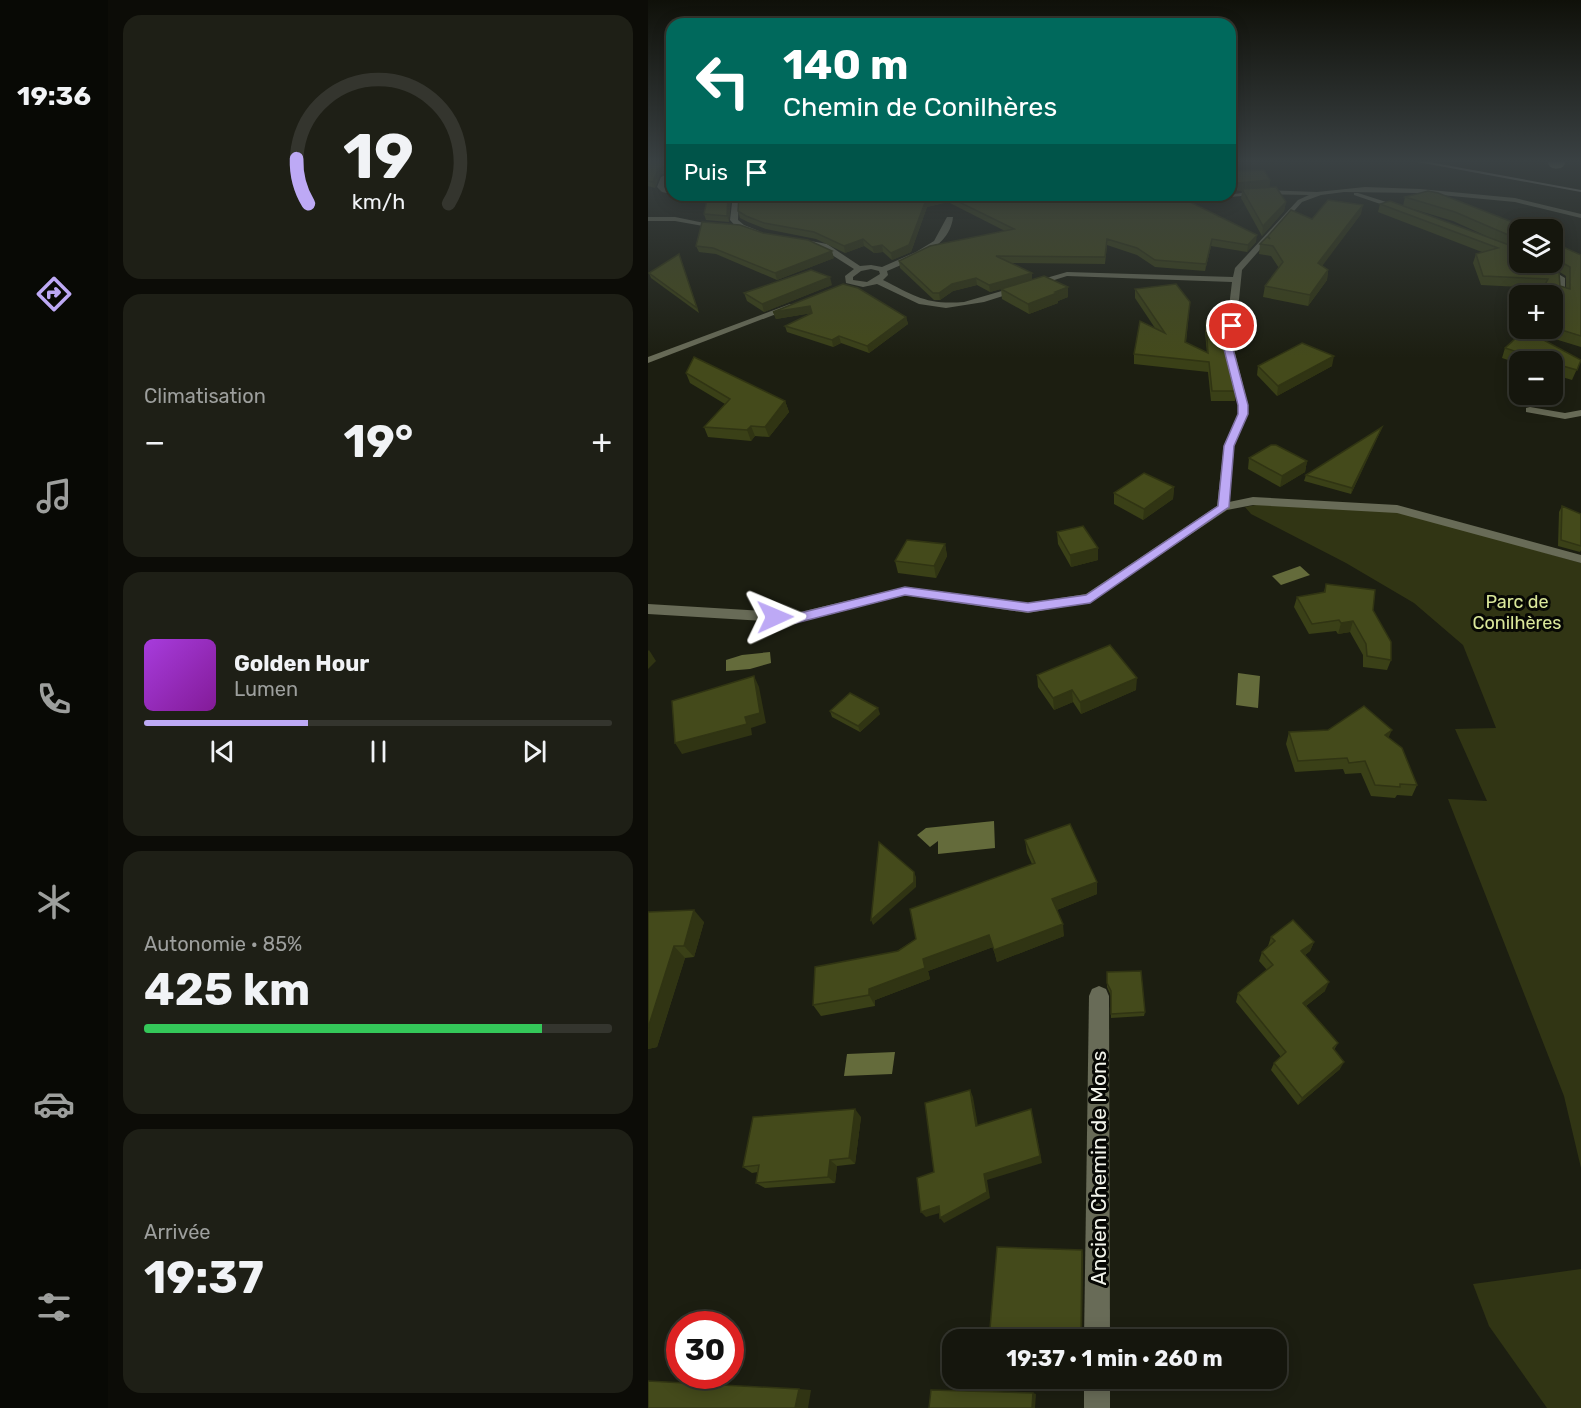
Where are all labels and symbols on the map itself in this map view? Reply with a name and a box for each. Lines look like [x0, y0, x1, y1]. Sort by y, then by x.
pin [1206, 300, 1257, 351]
position arrow [743, 585, 807, 649]
park label: Parc de Conilhères [1473, 591, 1561, 634]
street label: Ancien Chemin de Mons [1086, 1051, 1111, 1285]
speed limit sign: 30 [666, 1311, 744, 1389]

